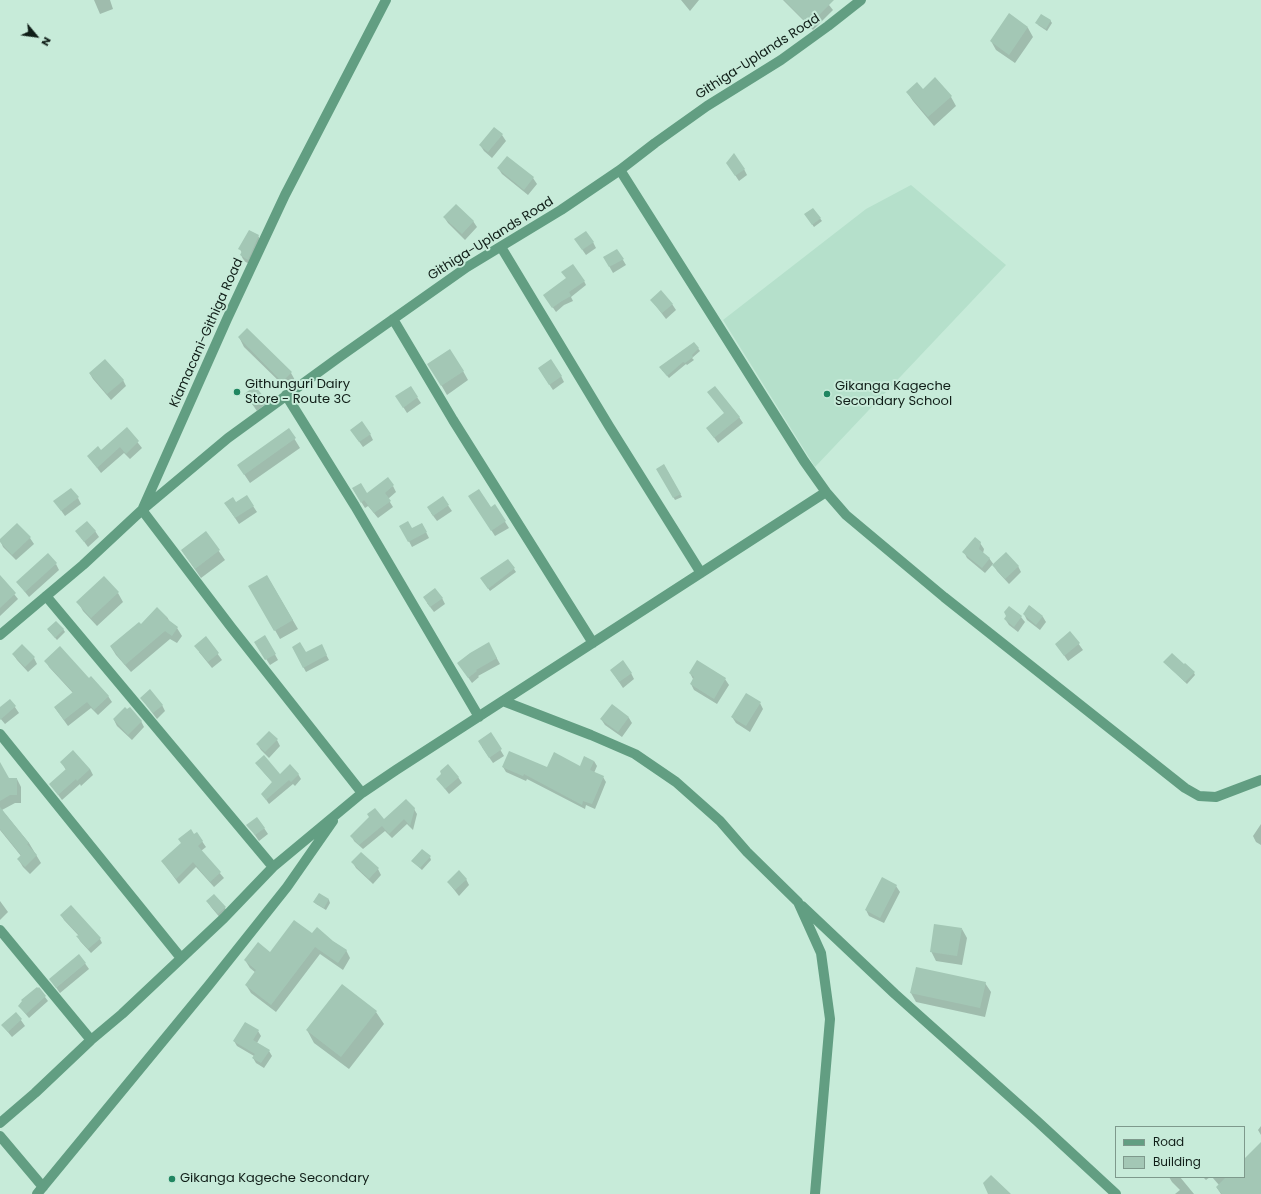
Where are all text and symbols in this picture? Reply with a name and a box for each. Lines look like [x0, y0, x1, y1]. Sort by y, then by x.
street label: Githiga-Uplands Road [693, 11, 823, 103]
north arrow [16, 16, 56, 56]
text: N [37, 34, 55, 49]
street label: Githiga-Uplands Road [425, 194, 557, 284]
street label: Kiamacani-Githiga Road [167, 256, 247, 410]
place label: Githunguri Dairy Store - Route 3C [245, 377, 351, 408]
place label: Gikanga Kageche Secondary School [835, 379, 952, 410]
marker: Githunguri Dairy Store - Route 3C [232, 387, 242, 397]
marker: Gikanga Kageche Secondary School [822, 389, 832, 399]
legend [1115, 1126, 1245, 1178]
text: Road [1153, 1133, 1184, 1150]
text: Building [1153, 1153, 1201, 1170]
place label: Gikanga Kageche Secondary [180, 1171, 369, 1187]
marker: Gikanga Kageche Secondary [167, 1174, 177, 1184]

